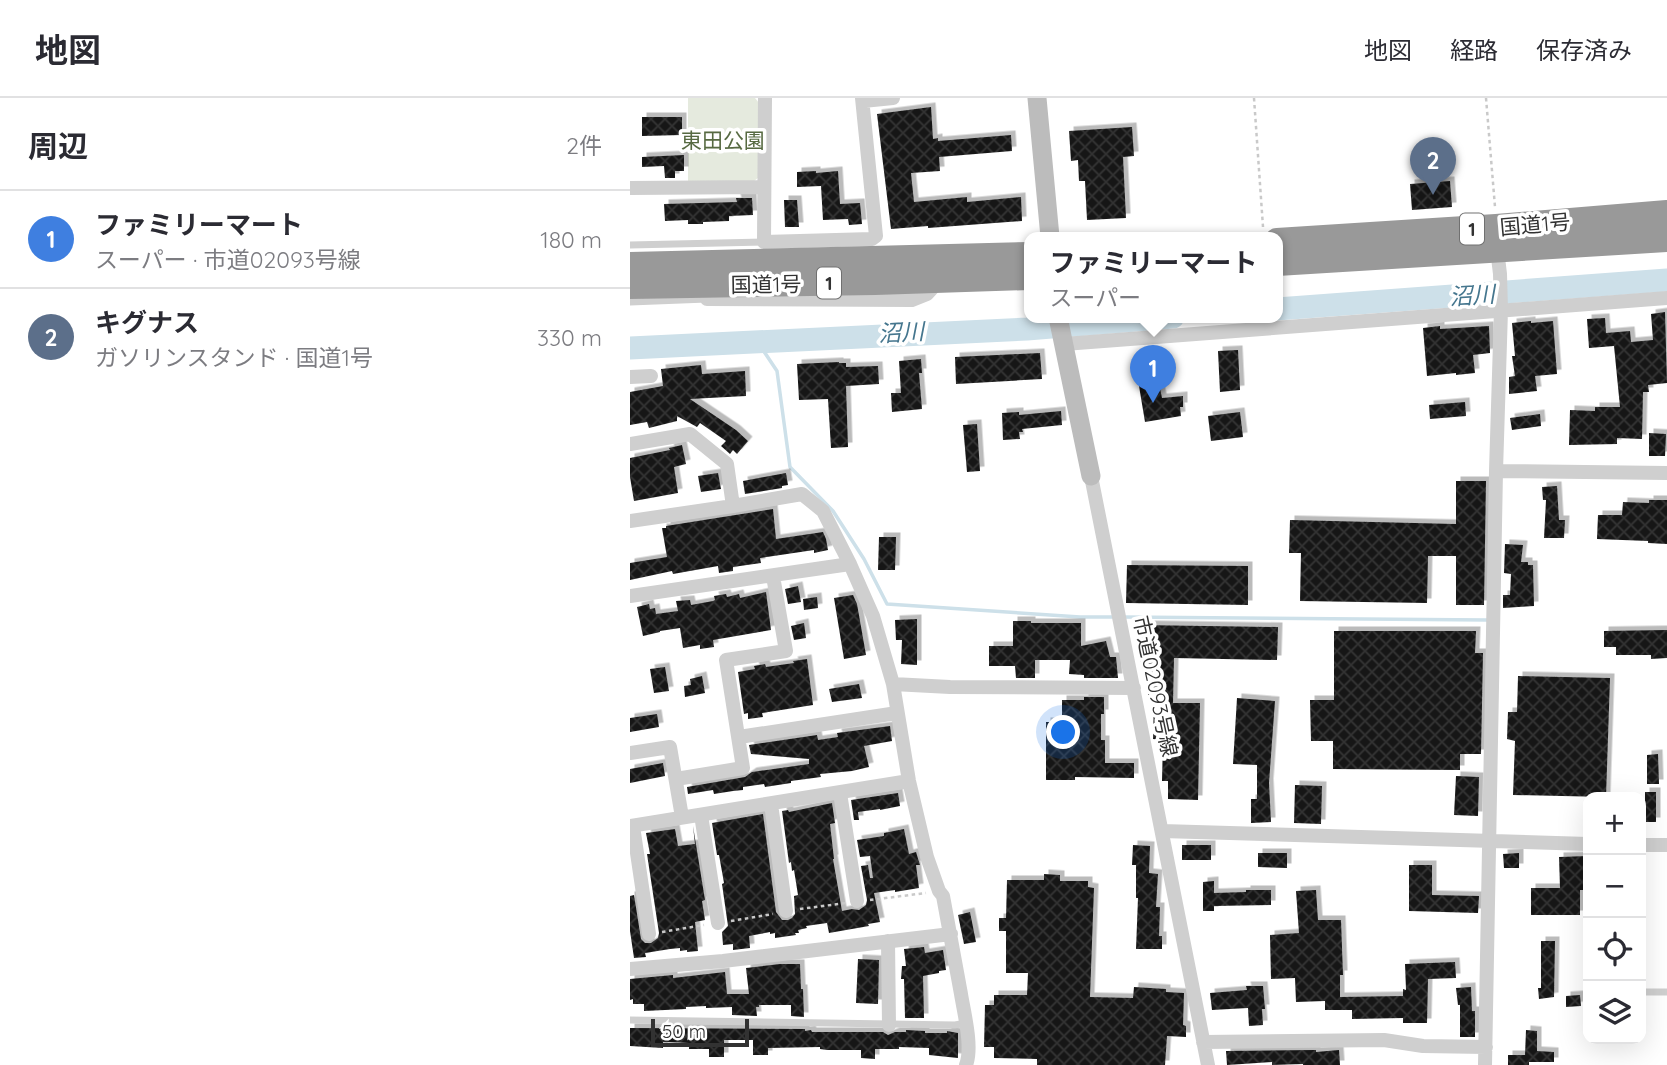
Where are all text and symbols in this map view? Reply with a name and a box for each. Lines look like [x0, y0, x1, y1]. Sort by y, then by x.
text: 地図 [35, 29, 101, 70]
text: 地図 [1364, 35, 1412, 65]
text: 経路 [1450, 35, 1498, 65]
text: 保存済み [1536, 35, 1632, 65]
text: 周辺 [28, 127, 88, 165]
park label: 東田公園 [681, 127, 765, 153]
text: 2件 [566, 131, 602, 160]
pin: 2 [1410, 137, 1456, 195]
text: ファミリーマート [95, 208, 303, 241]
street label: 国道1号 [1499, 208, 1571, 240]
road number: 1 [1460, 214, 1484, 244]
text: 1 [47, 225, 55, 254]
text: 180 m [540, 225, 602, 254]
popup [1024, 232, 1283, 323]
text: スーパー · 市道02093号線 [95, 245, 361, 274]
text: ファミリーマート [1049, 246, 1258, 279]
road number: 1 [817, 267, 841, 298]
street label: 国道1号 [730, 270, 802, 298]
water label: 沼川 [1448, 279, 1499, 311]
text: スーパー [1049, 283, 1141, 312]
text: キグナス [95, 306, 199, 339]
water label: 沼川 [877, 316, 928, 348]
text: 2 [44, 323, 58, 352]
text: 330 m [537, 323, 602, 352]
text: ガソリンスタンド · 国道1号 [95, 343, 373, 372]
pin: 1 [1130, 345, 1176, 403]
street label: 市道02093号線 [1128, 613, 1184, 759]
your location [1046, 715, 1080, 749]
map controls [1583, 792, 1646, 1044]
button: + [1583, 792, 1646, 855]
button: − [1583, 855, 1646, 918]
button: locate [1583, 918, 1646, 981]
button: layers [1583, 981, 1646, 1044]
scale bar [651, 1016, 749, 1048]
text: 50 m [662, 1019, 706, 1043]

